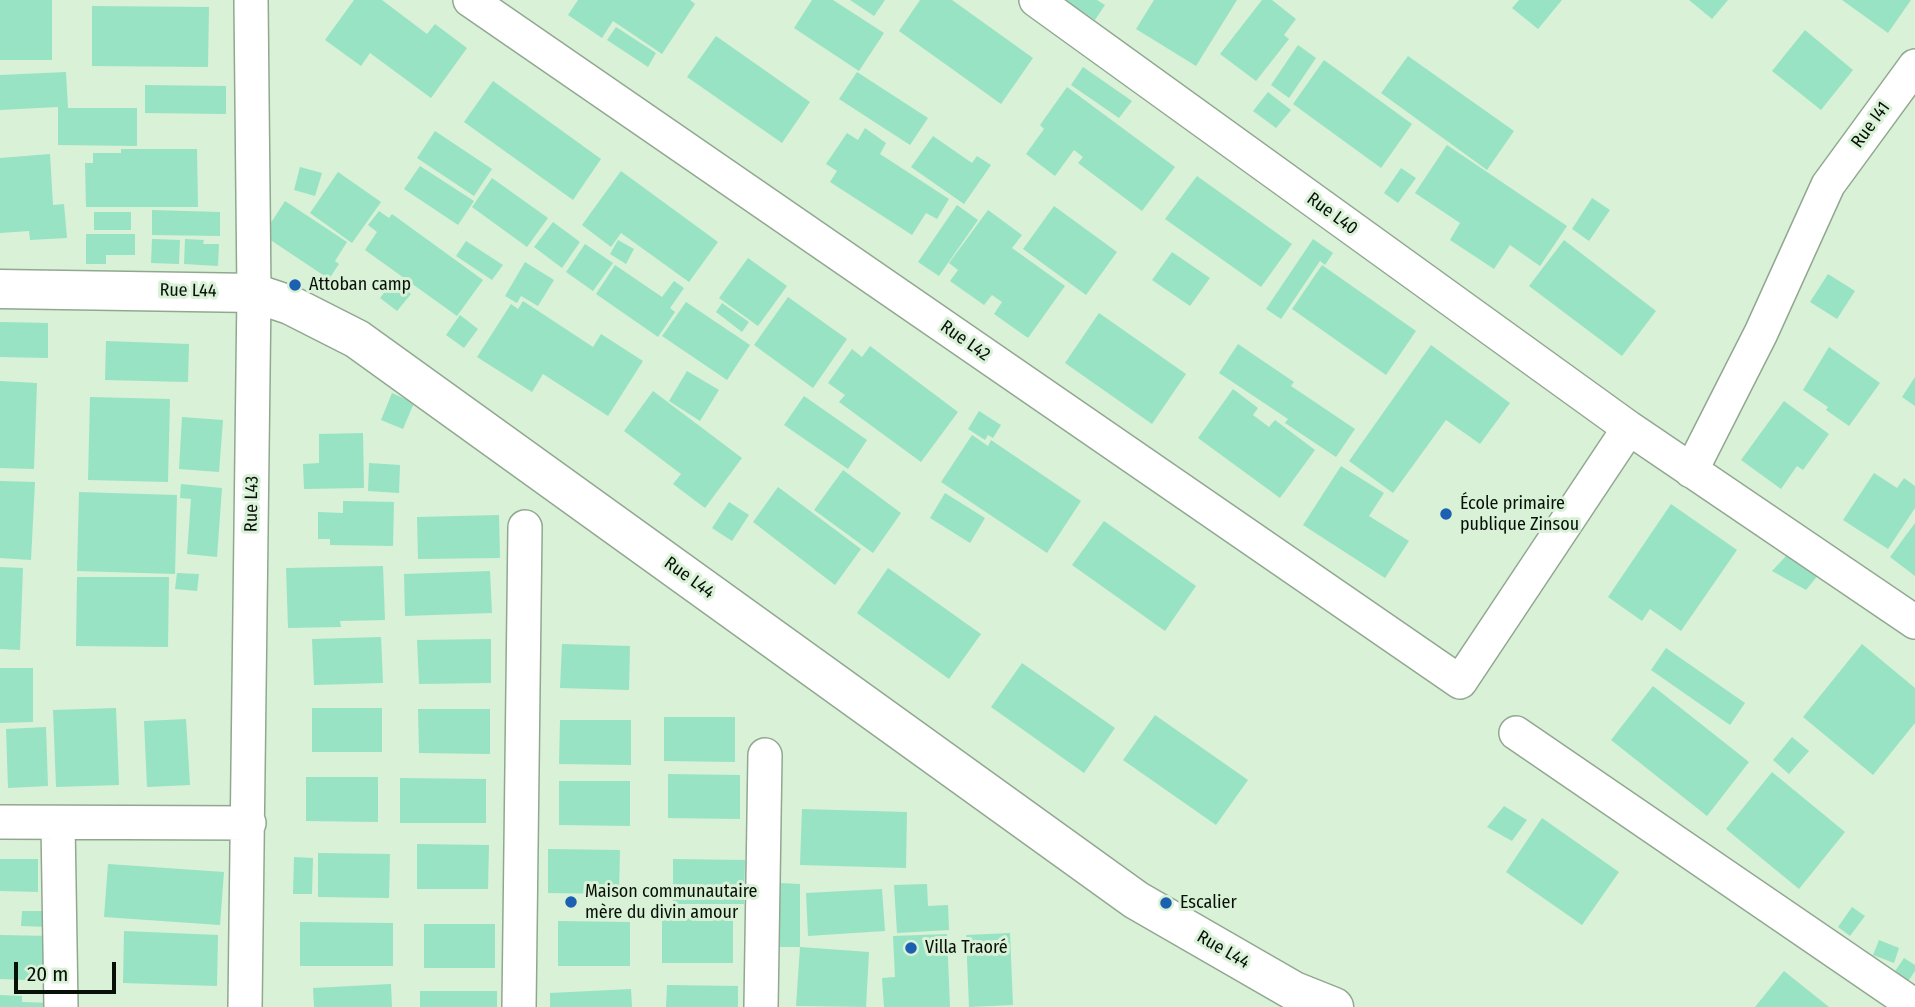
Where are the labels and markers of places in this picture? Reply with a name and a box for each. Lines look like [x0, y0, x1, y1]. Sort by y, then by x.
place label: Attoban camp [309, 274, 411, 296]
marker: Attoban camp [287, 277, 303, 293]
place label: École primaire publique Zinsou [1460, 493, 1579, 536]
marker: École primaire publique Zinsou [1438, 506, 1454, 522]
place label: Maison communautaire mère du divin amour [585, 881, 757, 924]
place label: Escalier [1180, 892, 1237, 914]
marker: Maison communautaire mère du divin amour [563, 894, 579, 910]
marker: Escalier [1158, 895, 1174, 911]
place label: Villa Traoré [925, 937, 1008, 959]
marker: Villa Traoré [903, 940, 919, 956]

